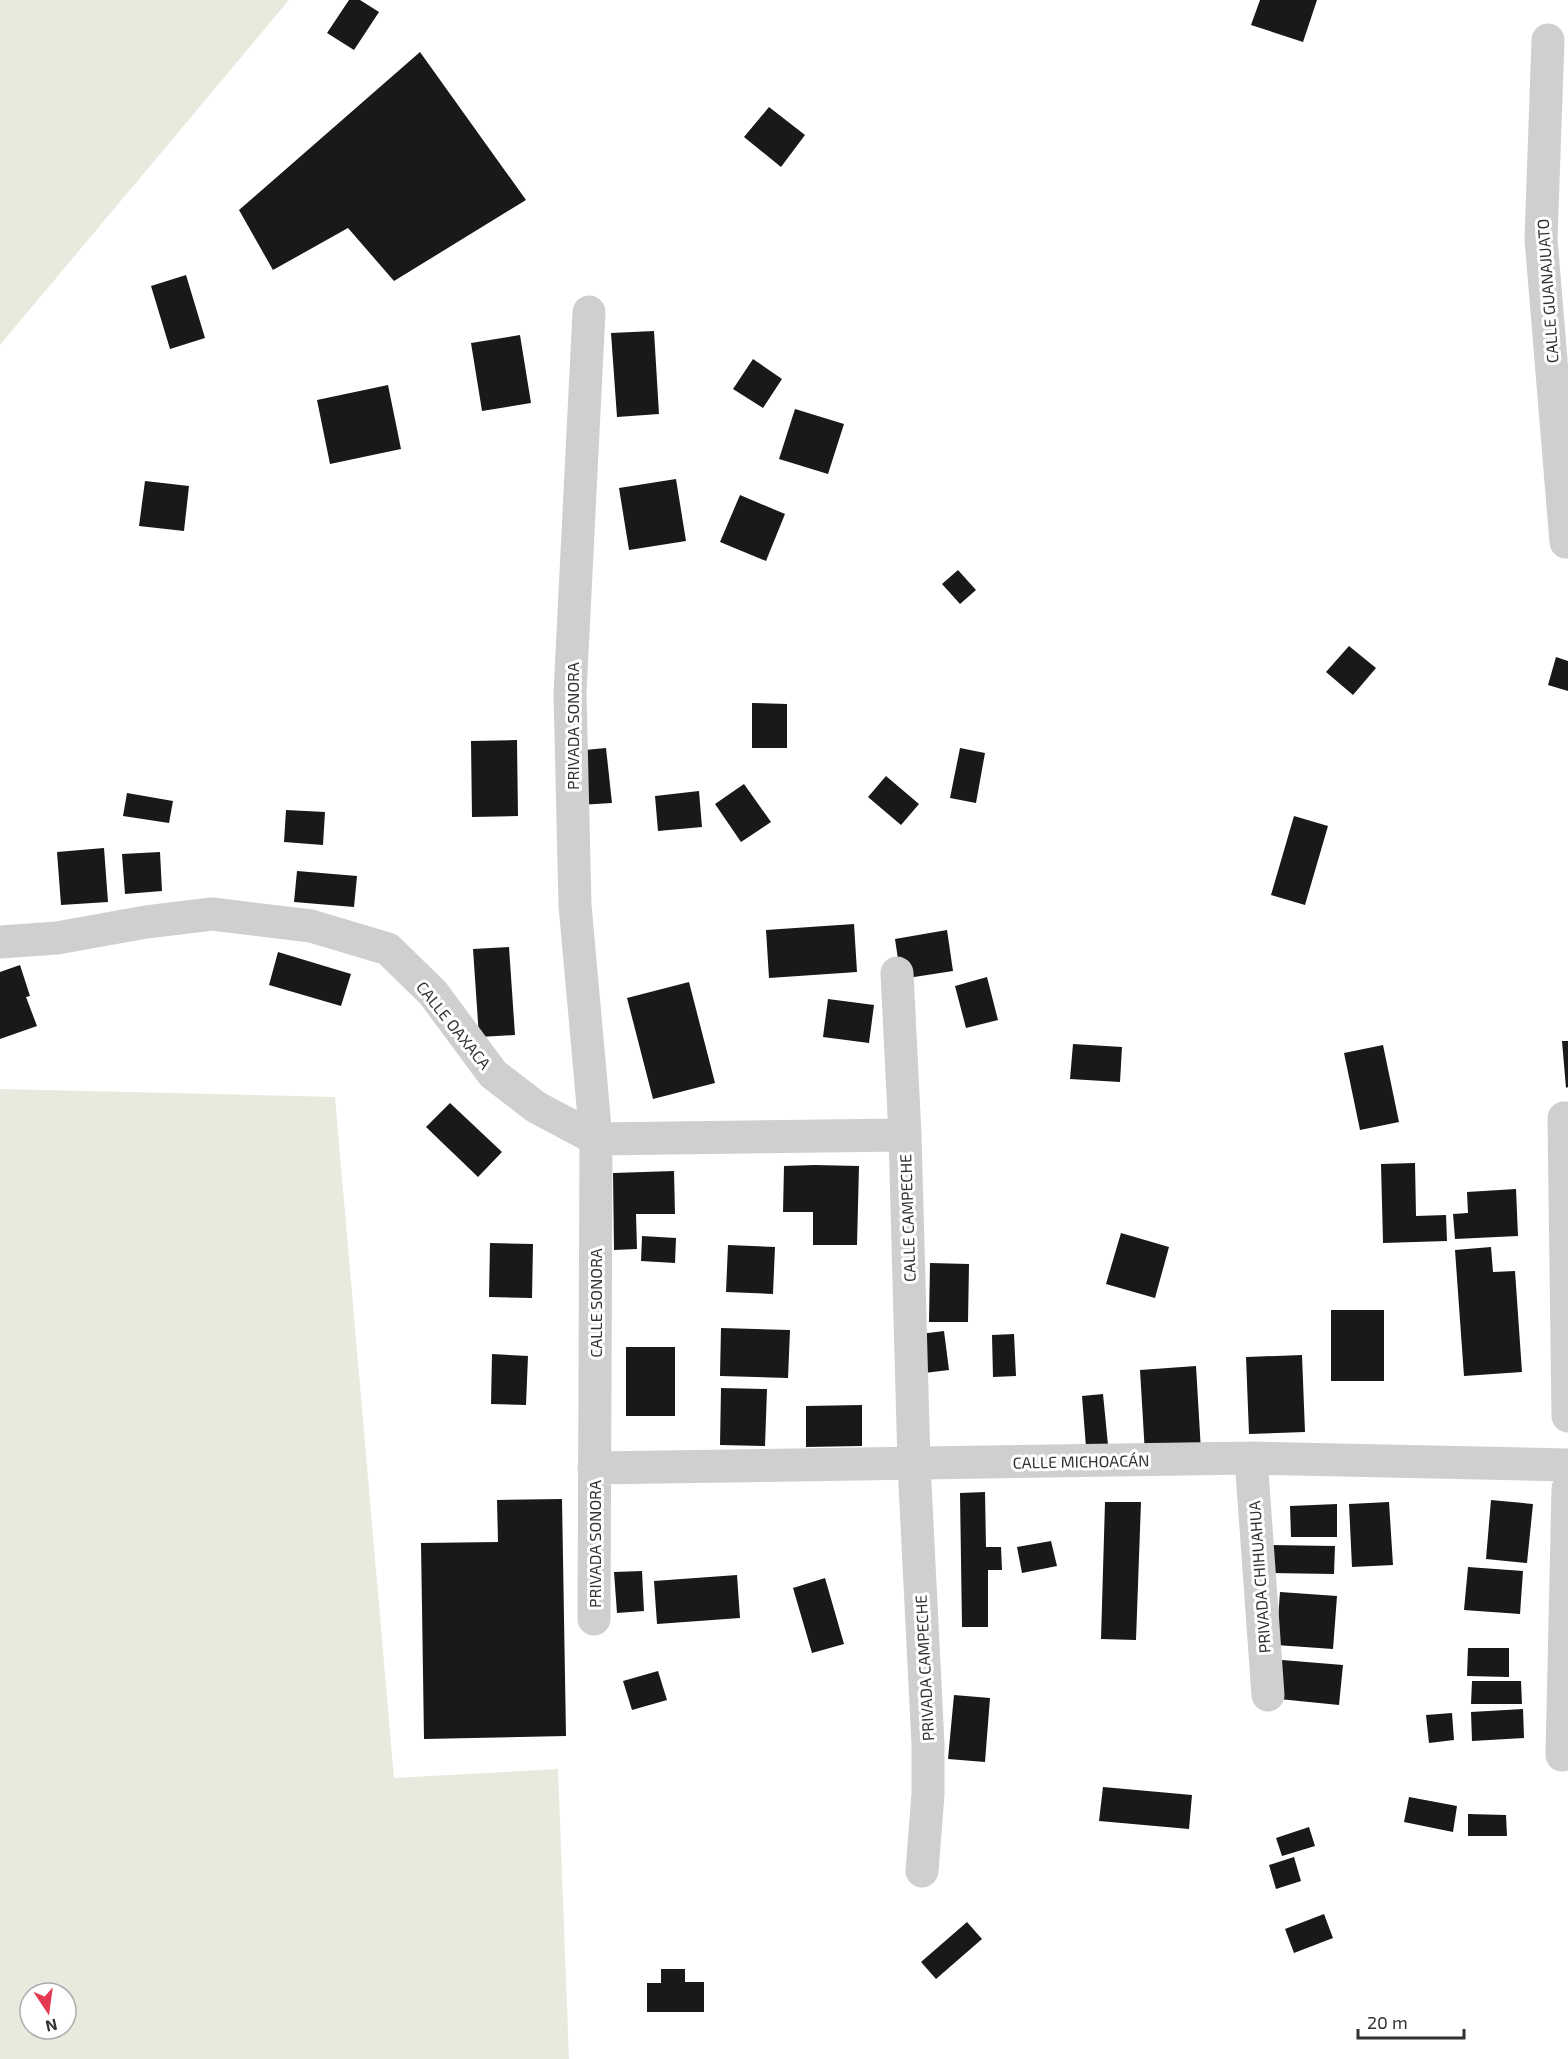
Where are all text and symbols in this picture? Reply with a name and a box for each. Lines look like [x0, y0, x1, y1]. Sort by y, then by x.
street label: CALLE GUANAJUATO [1532, 218, 1562, 364]
street label: PRIVADA SONORA [563, 662, 582, 790]
street label: CALLE OAXACA [413, 977, 495, 1073]
street label: CALLE CAMPECHE [895, 1154, 919, 1282]
street label: CALLE SONORA [586, 1248, 605, 1358]
street label: CALLE MICHOACÁN [1012, 1450, 1150, 1472]
street label: PRIVADA SONORA [585, 1480, 604, 1608]
street label: PRIVADA CHIHUAHUA [1244, 1500, 1274, 1654]
street label: PRIVADA CAMPECHE [911, 1594, 937, 1742]
north arrow [18, 1981, 78, 2041]
scale bar [1358, 2002, 1464, 2040]
text: 20 m [1367, 2011, 1408, 2033]
text: N [44, 2016, 59, 2037]

